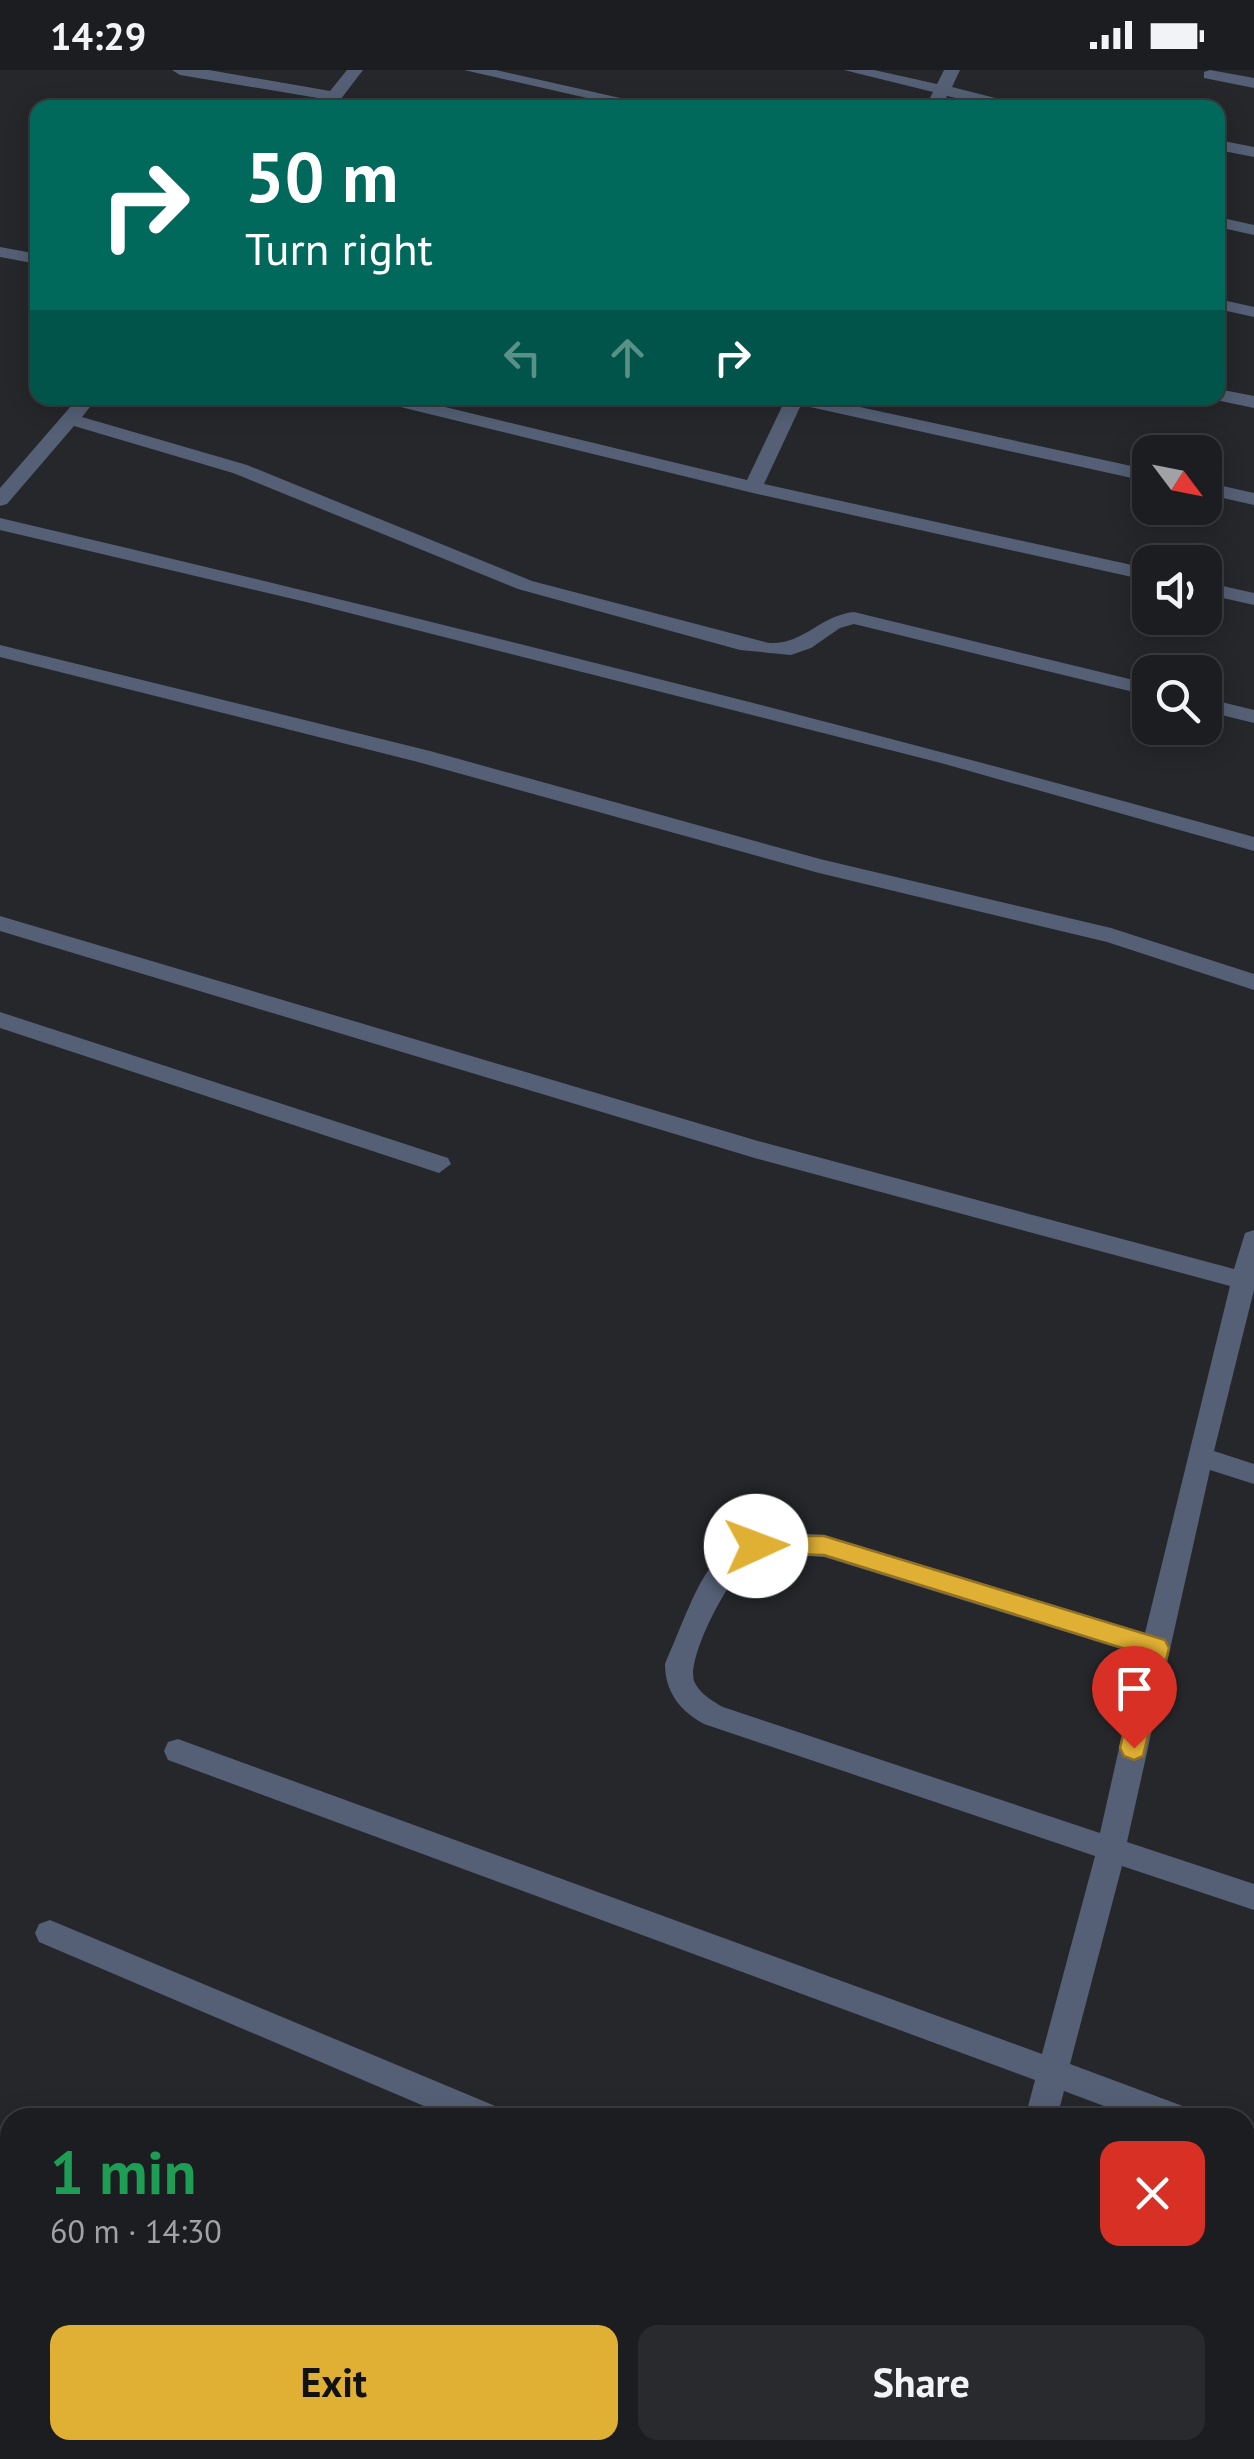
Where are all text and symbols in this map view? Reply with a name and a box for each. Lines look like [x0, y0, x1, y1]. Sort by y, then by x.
text: 14:29 [50, 11, 146, 60]
text: 50 m [245, 131, 398, 221]
icon: right [80, 140, 210, 270]
text: Turn right [245, 219, 433, 277]
icon: left [495, 330, 550, 385]
icon: ahead [600, 330, 655, 385]
icon: right [705, 330, 760, 385]
north arrow [1132, 435, 1222, 525]
map controls [1132, 435, 1222, 745]
button: sound [1132, 545, 1222, 635]
button: search [1132, 655, 1222, 745]
position arrow [704, 1494, 808, 1598]
pin [1092, 1646, 1177, 1749]
icon: arrive [1107, 1661, 1162, 1716]
text: 1 min [50, 2133, 196, 2211]
button: close [1100, 2141, 1205, 2246]
text: 60 m · 14:30 [50, 2210, 222, 2252]
button: Exit [50, 2325, 618, 2440]
button: Share [638, 2325, 1205, 2440]

